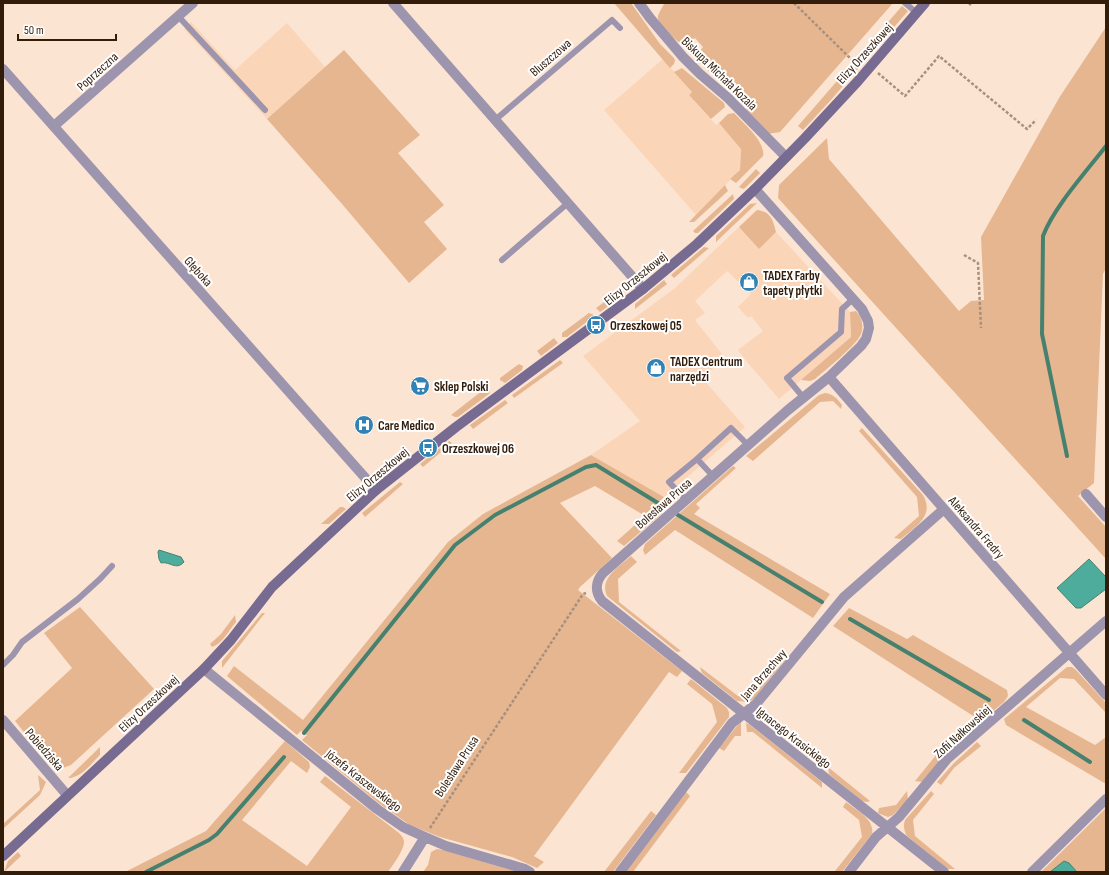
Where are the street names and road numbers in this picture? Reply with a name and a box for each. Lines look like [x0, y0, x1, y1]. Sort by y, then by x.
street label: Elizy Orzeszkowej [833, 20, 896, 87]
street label: Biskupa Michała Kozala [678, 34, 761, 114]
street label: Bluszczowa [527, 35, 575, 80]
street label: Poprzeczna [74, 49, 122, 94]
street label: Elizy Orzeszkowej [601, 249, 670, 309]
street label: Głęboka [181, 253, 216, 290]
street label: Elizy Orzeszkowej [343, 444, 412, 505]
street label: Bolesława Prusa [632, 475, 695, 533]
street label: Aleksandra Fredry [944, 492, 1008, 562]
street label: Jana Brzechwy [737, 646, 790, 704]
street label: Elizy Orzeszkowej [115, 672, 182, 736]
street label: Zofii Nałkowskiej [931, 702, 995, 762]
street label: Ignacego Krasickiego [753, 703, 834, 772]
street label: Pobiedziska [21, 725, 67, 774]
street label: Bolesława Prusa [431, 733, 482, 800]
street label: Józefa Kraszewskiego [321, 746, 405, 815]

